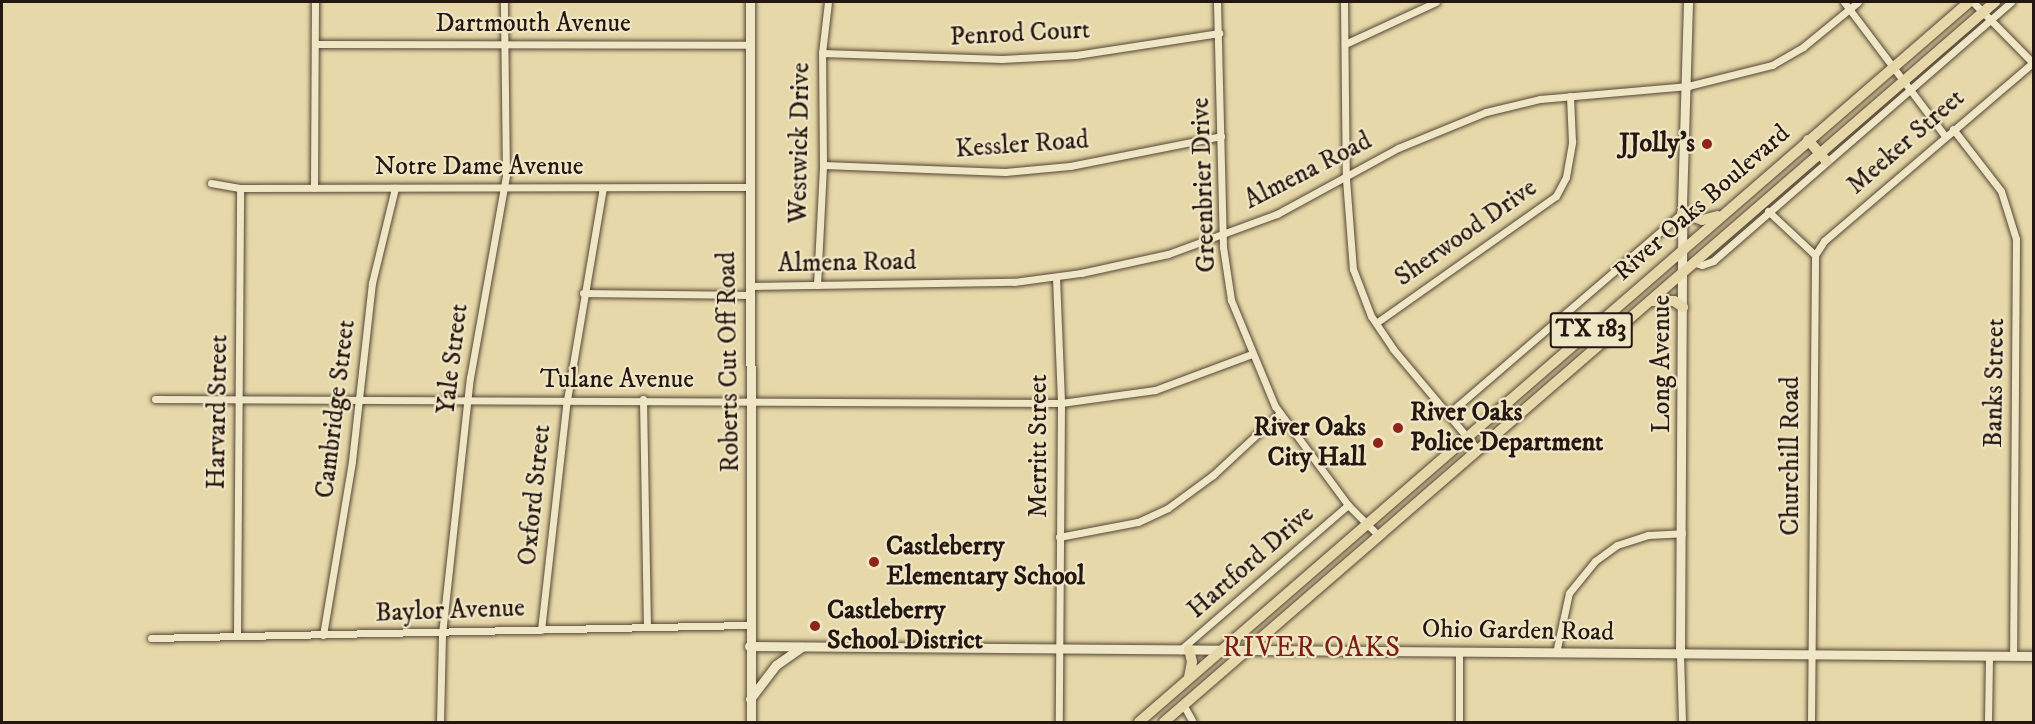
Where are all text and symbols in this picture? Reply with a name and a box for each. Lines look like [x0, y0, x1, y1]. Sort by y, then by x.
street label: Dartmouth Avenue [435, 8, 631, 40]
street label: Penrod Court [949, 15, 1091, 53]
street label: Westwick Drive [783, 62, 817, 224]
street label: Meeker Street [1841, 83, 1971, 201]
street label: Greenbrier Drive [1185, 97, 1223, 273]
street label: River Oaks Boulevard [1608, 118, 1796, 288]
street label: Kessler Road [954, 125, 1090, 165]
street label: Almena Road [1239, 126, 1377, 216]
place label: JJolly's [1619, 128, 1695, 160]
marker: JJolly's [1700, 137, 1714, 151]
street label: Notre Dame Avenue [375, 151, 583, 183]
street label: Sherwood Drive [1389, 173, 1543, 293]
street label: Almena Road [777, 246, 917, 280]
street label: Roberts Cut Off Road [711, 251, 747, 473]
street label: Long Avenue [1646, 295, 1678, 433]
street label: Yale Street [431, 302, 475, 416]
road number: TX 183 [1549, 309, 1633, 351]
street label: Cambridge Street [310, 318, 362, 500]
street label: Banks Street [1978, 318, 2012, 448]
street label: Harvard Street [201, 334, 235, 490]
street label: Tulane Avenue [540, 364, 694, 396]
street label: Merritt Street [1023, 374, 1055, 518]
street label: Churchill Road [1775, 376, 1807, 536]
place label: River Oaks Police Department [1410, 397, 1603, 458]
place label: River Oaks City Hall [1254, 412, 1366, 473]
marker: River Oaks Police Department [1391, 421, 1405, 435]
street label: Oxford Street [512, 423, 558, 567]
marker: River Oaks City Hall [1371, 436, 1385, 450]
street label: Hartford Drive [1181, 499, 1321, 625]
place label: Castleberry Elementary School [886, 531, 1085, 592]
marker: Castleberry Elementary School [867, 555, 881, 569]
street label: Baylor Avenue [375, 593, 525, 629]
place label: Castleberry School District [827, 595, 983, 656]
street label: Ohio Garden Road [1422, 614, 1614, 648]
marker: Castleberry School District [808, 619, 822, 633]
district label: RIVER OAKS [1223, 631, 1401, 665]

